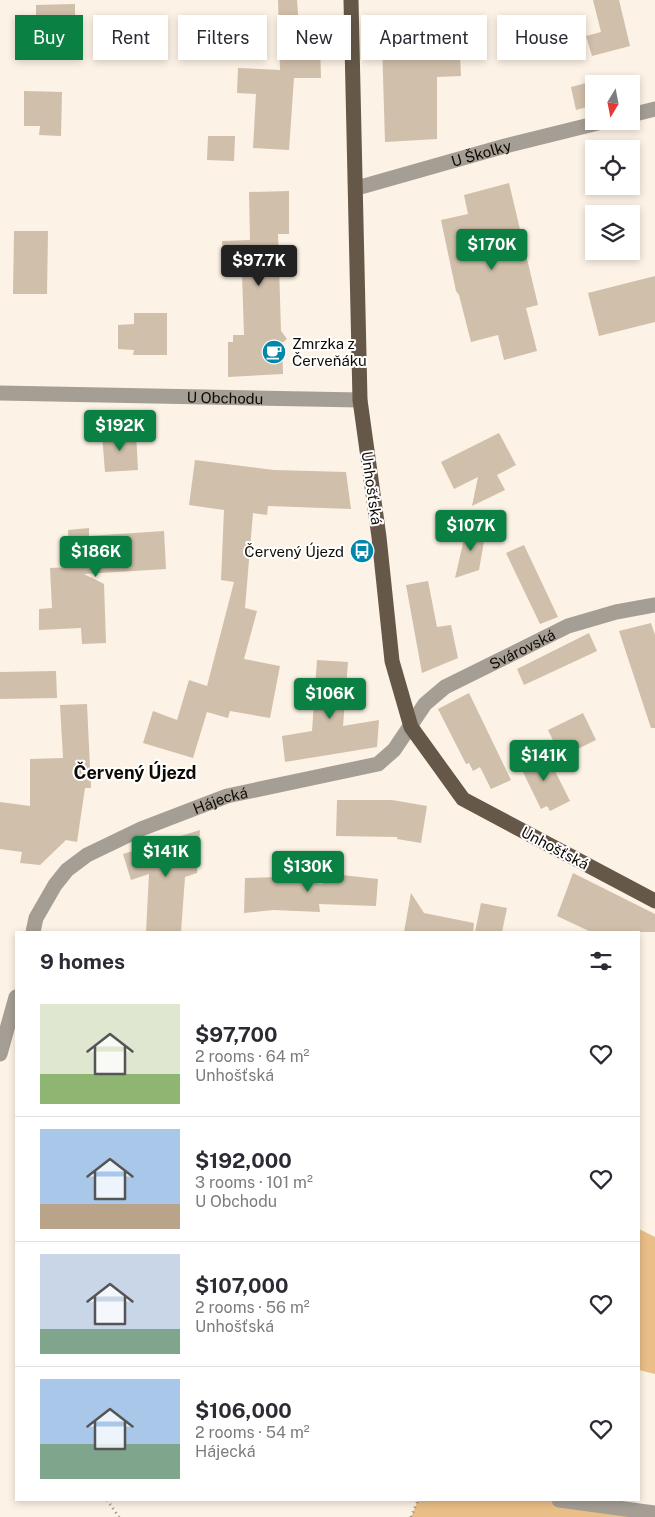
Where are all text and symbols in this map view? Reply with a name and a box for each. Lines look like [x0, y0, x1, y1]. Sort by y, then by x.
chip: Buy [15, 15, 83, 60]
chip: Rent [93, 15, 168, 60]
chip: Filters [178, 15, 267, 60]
chip: New [277, 15, 351, 60]
chip: Apartment [361, 15, 487, 60]
chip: House [497, 15, 586, 60]
north arrow [585, 75, 640, 130]
map controls [585, 75, 640, 260]
street label: U Školky [449, 136, 513, 169]
button: locate [585, 140, 640, 195]
button: layers [585, 205, 640, 260]
pin: $170K [457, 228, 527, 271]
text: $170K [467, 235, 517, 254]
pin: $97.7K [218, 244, 300, 287]
text: $97.7K [232, 251, 286, 270]
place label: Zmrzka z Červeňáku [292, 335, 367, 369]
cafe icon: Zmrzka z Červeňáku [261, 339, 287, 365]
street label: U Obchodu [186, 388, 264, 407]
pin: $192K [85, 410, 155, 452]
text: $192K [95, 416, 145, 435]
street label: Unhošťská [358, 450, 386, 526]
pin: $107K [436, 510, 506, 552]
text: $107K [446, 516, 496, 535]
pin: $186K [61, 536, 131, 578]
bus stop icon: Červený Újezd [349, 538, 375, 564]
text: $186K [71, 542, 121, 561]
place label: Červený Újezd [244, 542, 344, 560]
street label: Svárovská [486, 625, 558, 672]
pin: $106K [295, 678, 365, 720]
text: $106K [305, 684, 355, 703]
pin: $141K [509, 740, 579, 782]
text: $141K [521, 746, 567, 765]
district label: Červený Újezd [74, 761, 196, 783]
street label: Hájecká [190, 783, 249, 817]
street label: Unhošťská [518, 823, 592, 873]
pin: $141K [131, 836, 201, 878]
text: $141K [143, 842, 189, 861]
pin: $130K [273, 850, 343, 893]
text: $130K [283, 857, 333, 876]
icon: filters [587, 947, 615, 975]
text: 9 homes [40, 949, 125, 974]
text: $97,700 [195, 1022, 278, 1047]
icon: home [80, 1024, 140, 1084]
icon: heart [587, 1040, 615, 1068]
text: 2 rooms · 64 m² [195, 1047, 309, 1066]
text: Unhošťská [195, 1066, 274, 1085]
text: $192,000 [195, 1148, 292, 1173]
icon: home [80, 1149, 140, 1209]
icon: heart [587, 1165, 615, 1193]
text: 3 rooms · 101 m² [195, 1173, 313, 1192]
text: U Obchodu [195, 1192, 277, 1211]
text: $107,000 [195, 1273, 289, 1298]
icon: home [80, 1274, 140, 1334]
icon: heart [587, 1290, 615, 1318]
text: 2 rooms · 56 m² [195, 1298, 310, 1317]
text: Unhošťská [195, 1317, 274, 1336]
text: $106,000 [195, 1398, 292, 1423]
icon: home [80, 1399, 140, 1459]
icon: heart [587, 1415, 615, 1443]
text: 2 rooms · 54 m² [195, 1423, 310, 1442]
text: Hájecká [195, 1442, 256, 1461]

